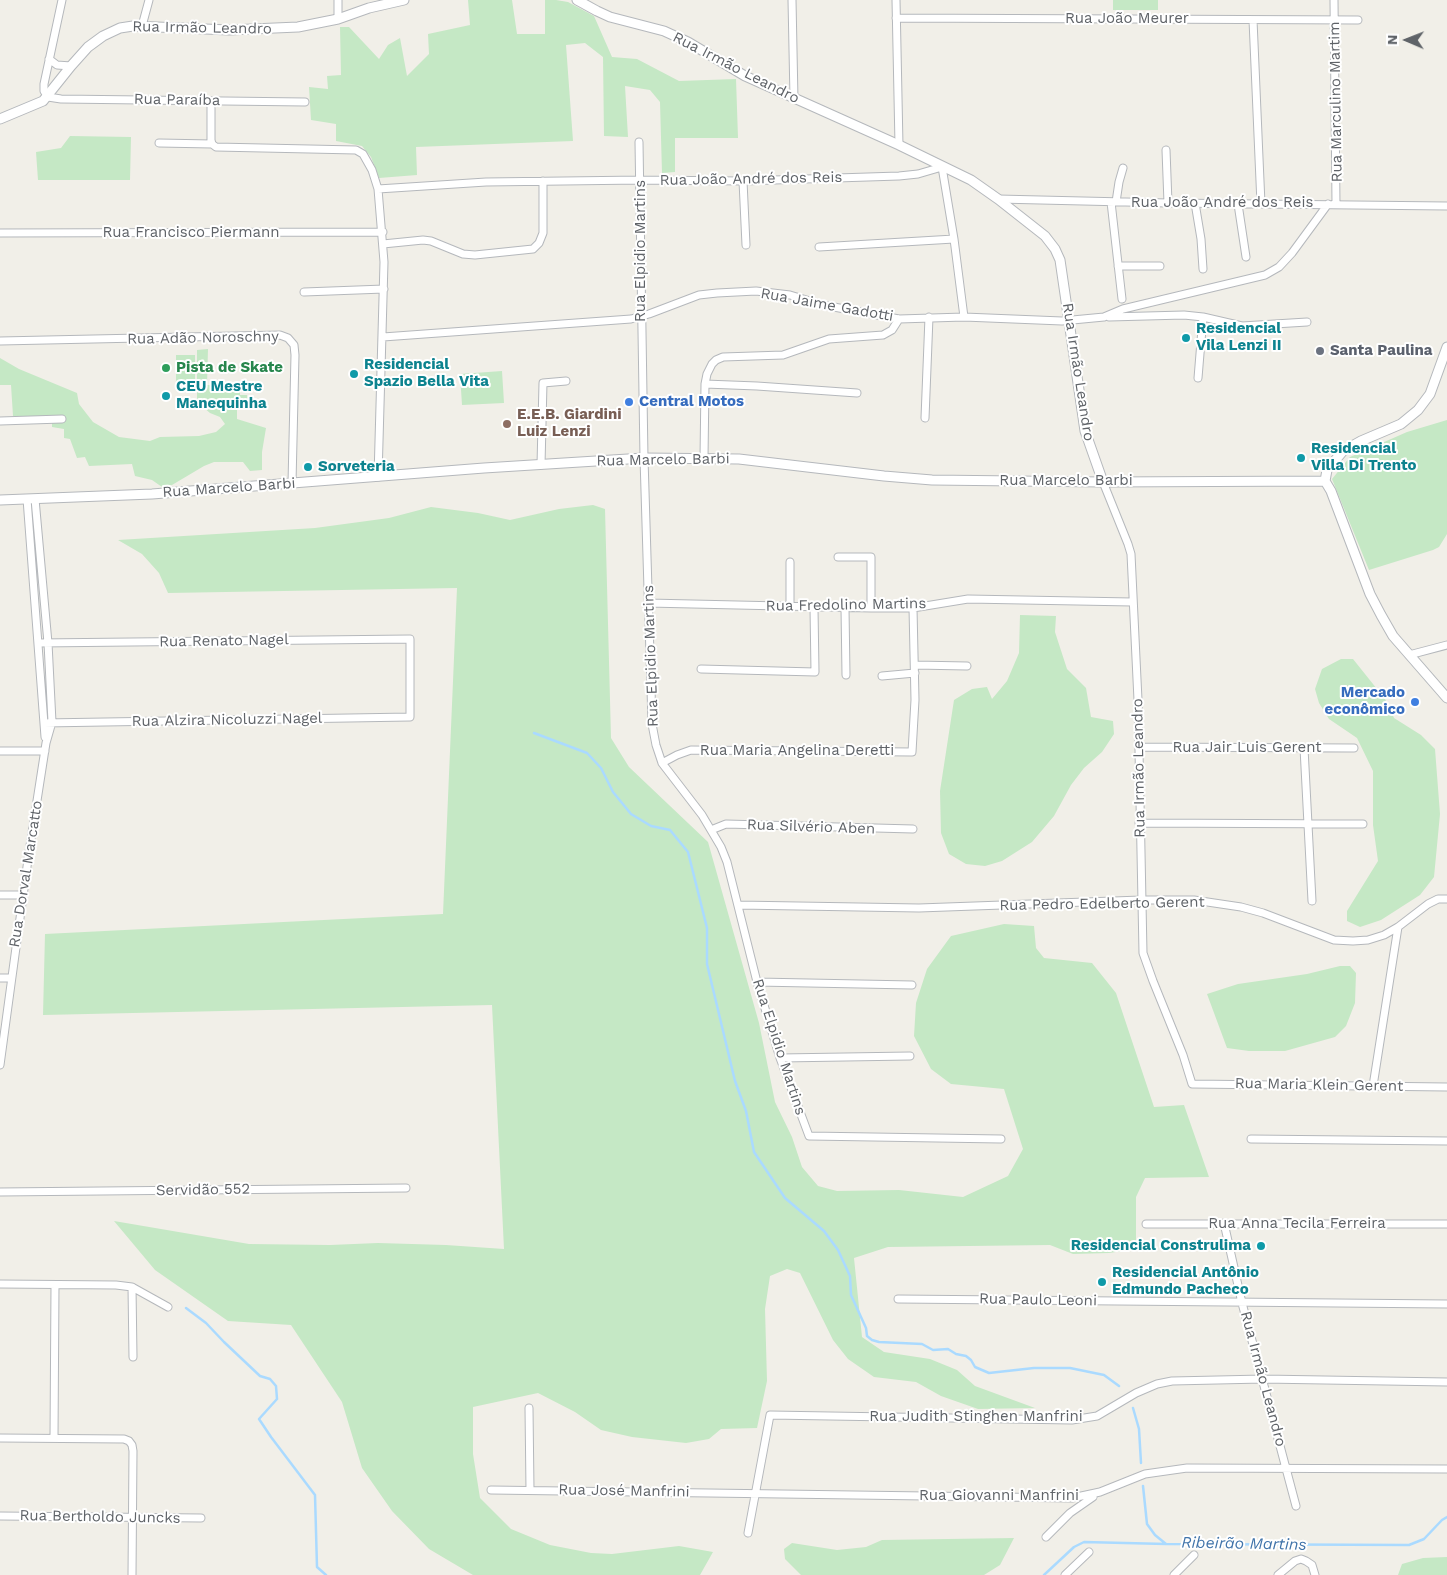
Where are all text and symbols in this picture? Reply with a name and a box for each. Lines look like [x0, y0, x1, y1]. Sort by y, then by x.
street label: Rua João Meurer [1065, 10, 1189, 28]
north arrow [1382, 15, 1432, 65]
street label: Rua Irmão Leandro [132, 18, 272, 38]
street label: Rua Marculino Martim [1326, 21, 1346, 183]
street label: Rua Irmão Leandro [670, 28, 802, 108]
text: N [1384, 34, 1400, 45]
street label: Rua Paraíba [134, 90, 220, 110]
street label: Rua João André dos Reis [660, 168, 842, 190]
street label: Rua Elpidio Martins [632, 180, 650, 322]
street label: Rua João André dos Reis [1131, 194, 1313, 212]
street label: Rua Francisco Piermann [103, 224, 279, 242]
street label: Rua Jaime Gadotti [759, 284, 895, 326]
street label: Rua Irmão Leandro [1058, 302, 1098, 442]
place label: Residencial Vila Lenzi II [1196, 320, 1281, 355]
street label: Rua Adão Noroschny [127, 328, 279, 348]
marker: Residencial Vila Lenzi II [1180, 332, 1192, 344]
place label: Santa Paulina [1330, 342, 1432, 360]
marker: Santa Paulina [1314, 345, 1326, 357]
place label: Residencial Spazio Bella Vita [364, 356, 489, 391]
place label: Pista de Skate [176, 359, 283, 377]
marker: Pista de Skate [160, 362, 172, 374]
marker: Residencial Spazio Bella Vita [348, 368, 360, 380]
place label: CEU Mestre Manequinha [176, 378, 267, 413]
marker: CEU Mestre Manequinha [160, 390, 172, 402]
place label: Central Motos [639, 393, 744, 411]
marker: Central Motos [623, 396, 635, 408]
place label: E.E.B. Giardini Luiz Lenzi [517, 406, 622, 441]
marker: E.E.B. Giardini Luiz Lenzi [501, 418, 513, 430]
place label: Residencial Villa Di Trento [1311, 440, 1417, 475]
street label: Rua Marcelo Barbi [596, 450, 730, 470]
marker: Residencial Villa Di Trento [1295, 452, 1307, 464]
place label: Sorveteria [318, 458, 395, 476]
marker: Sorveteria [302, 461, 314, 473]
street label: Rua Marcelo Barbi [999, 472, 1133, 490]
street label: Rua Marcelo Barbi [162, 474, 296, 502]
street label: Rua Elpidio Martins [640, 585, 662, 727]
street label: Rua Fredolino Martins [766, 595, 926, 615]
street label: Rua Renato Nagel [159, 631, 289, 651]
place label: Mercado econômico [1325, 684, 1405, 719]
marker: Mercado econômico [1409, 696, 1421, 708]
street label: Rua Irmão Leandro [1129, 698, 1149, 838]
street label: Rua Alzira Nicoluzzi Nagel [132, 709, 322, 731]
street label: Rua Jair Luis Gerent [1172, 739, 1322, 757]
street label: Rua Maria Angelina Deretti [700, 742, 894, 760]
street label: Rua Dorval Marcatto [5, 799, 47, 949]
street label: Rua Silvério Aben [747, 816, 875, 838]
street label: Rua Pedro Edelberto Gerent [999, 893, 1205, 915]
street label: Rua Elpidio Martins [748, 977, 810, 1117]
street label: Rua Maria Klein Gerent [1235, 1075, 1403, 1095]
street label: Servidão 552 [156, 1180, 250, 1200]
street label: Rua Anna Tecila Ferreira [1208, 1215, 1386, 1233]
place label: Residencial Construlima [1071, 1237, 1251, 1255]
marker: Residencial Construlima [1255, 1240, 1267, 1252]
place label: Residencial Antônio Edmundo Pacheco [1112, 1264, 1259, 1299]
marker: Residencial Antônio Edmundo Pacheco [1096, 1276, 1108, 1288]
street label: Rua Paulo Leoni [979, 1290, 1097, 1310]
street label: Rua Irmão Leandro [1236, 1309, 1290, 1449]
street label: Rua Judith Stinghen Manfrini [869, 1408, 1083, 1426]
street label: Rua José Manfrini [558, 1481, 690, 1501]
street label: Rua Giovanni Manfrini [919, 1487, 1079, 1505]
street label: Rua Bertholdo Juncks [19, 1507, 181, 1527]
water label: Ribeirão Martins [1181, 1533, 1307, 1555]

